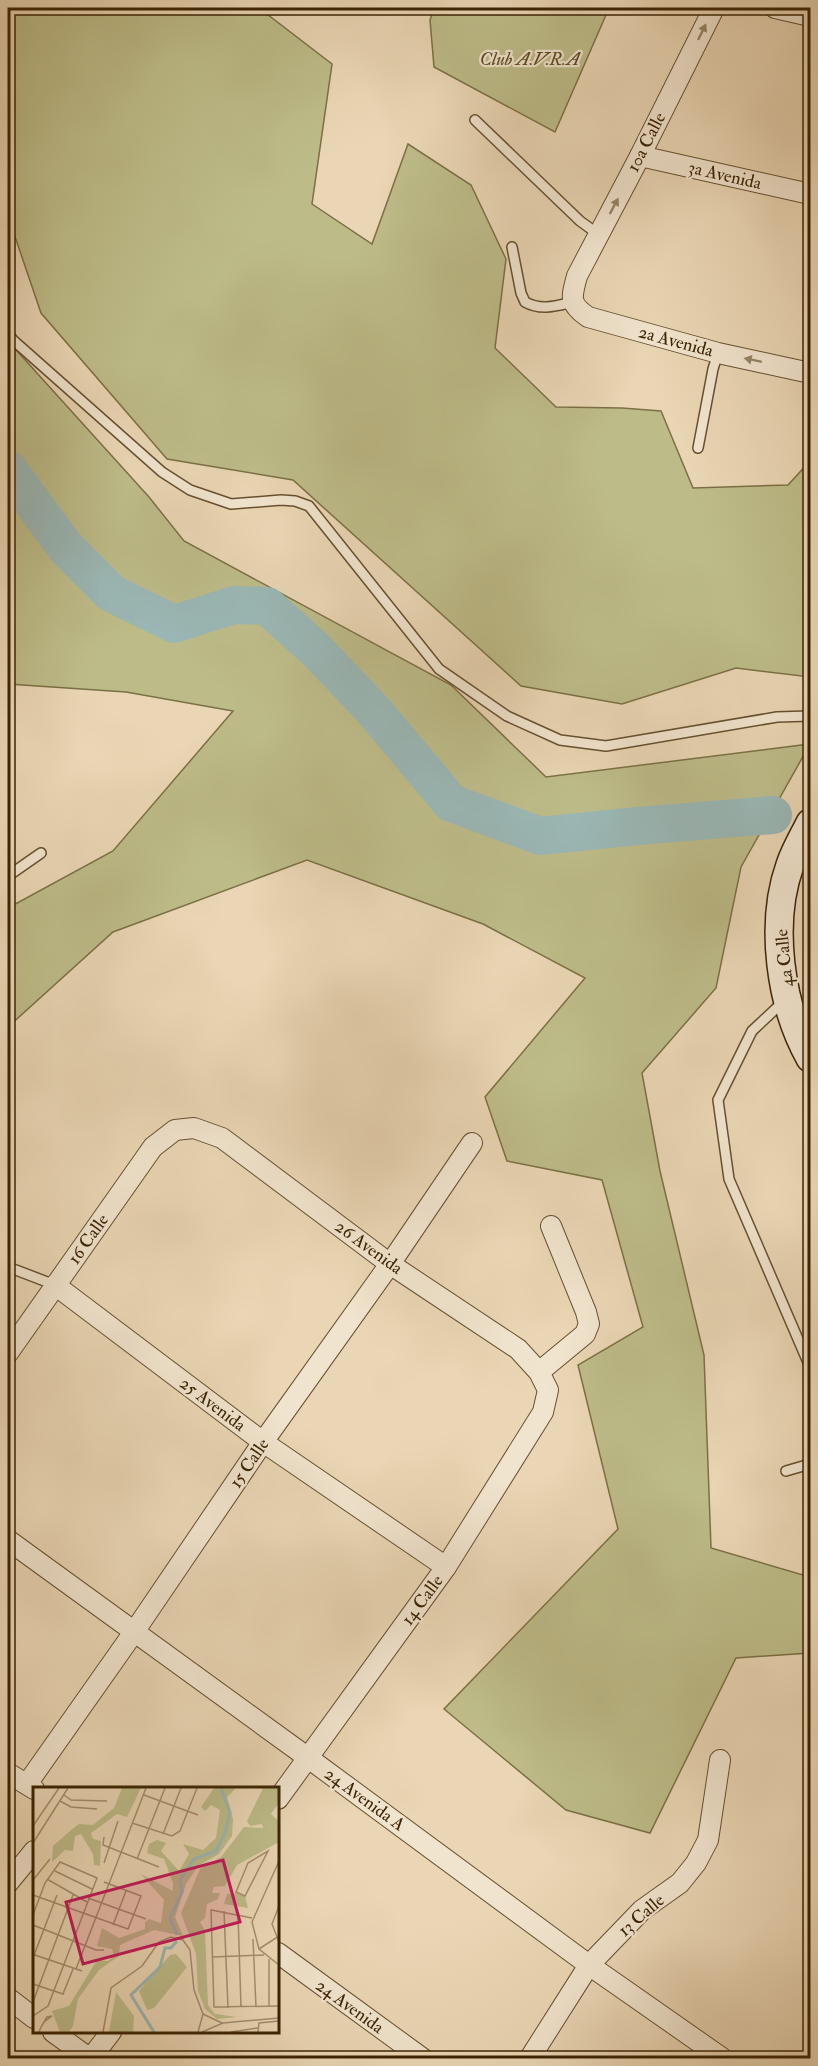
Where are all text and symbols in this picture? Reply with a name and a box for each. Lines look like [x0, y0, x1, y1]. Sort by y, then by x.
one-way arrow [697, 23, 706, 40]
park label: Club A.V.R.A [480, 48, 581, 71]
street label: 10a Calle [622, 108, 671, 176]
street label: 3a Avenida [686, 156, 764, 195]
one-way arrow [609, 197, 619, 214]
street label: 2a Avenida [636, 320, 716, 363]
one-way arrow [744, 355, 763, 365]
street label: 4a Calle [770, 927, 799, 988]
street label: 16 Calle [63, 1209, 114, 1269]
street label: 26 Avenida [330, 1215, 408, 1280]
street label: 25 Avenida [175, 1372, 251, 1437]
street label: 15 Calle [224, 1434, 275, 1493]
street label: 14 Calle [396, 1570, 449, 1630]
street label: 24 Avenida A [320, 1762, 410, 1837]
inset map [33, 1787, 279, 2033]
street label: 13 Calle [613, 1889, 670, 1942]
street label: 24 Avenida [311, 1974, 389, 2039]

